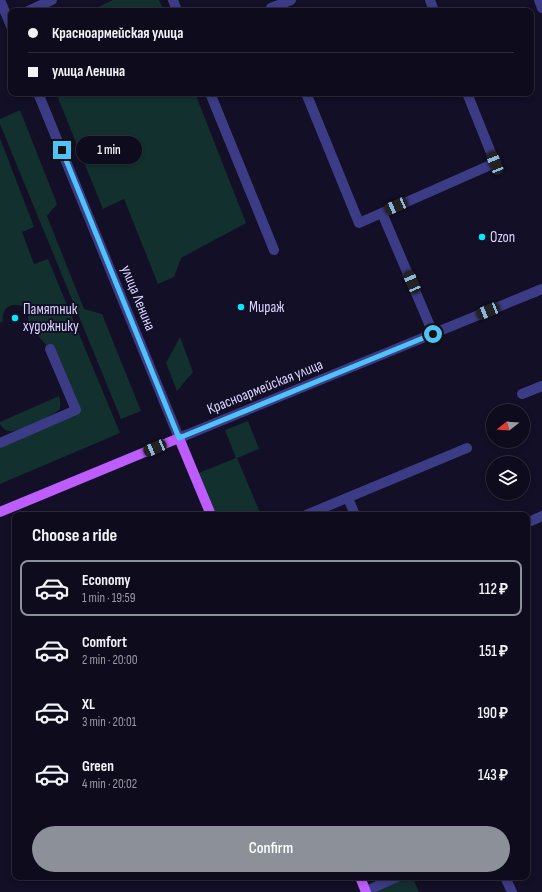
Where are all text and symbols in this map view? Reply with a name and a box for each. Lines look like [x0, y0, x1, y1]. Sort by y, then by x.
text: Красноармейская улица [52, 24, 183, 43]
text: улица Ленина [52, 62, 125, 81]
callout: 1 min [76, 136, 142, 164]
route end [53, 141, 71, 159]
text: 1 min [97, 142, 121, 158]
car [485, 150, 505, 176]
car [383, 196, 409, 216]
place label: Ozon [490, 228, 515, 247]
marker: Ozon [477, 232, 487, 242]
street label: улица Ленина [116, 263, 160, 334]
car [402, 269, 422, 295]
place label: Мираж [249, 298, 284, 317]
place label: Памятник художнику [23, 300, 79, 336]
car [475, 301, 501, 321]
marker: Мираж [236, 302, 246, 312]
marker: Памятник художнику [10, 313, 20, 323]
route start [424, 325, 442, 343]
street label: Красноармейская улица [204, 355, 326, 419]
north arrow [486, 404, 530, 448]
map controls [486, 404, 530, 500]
car [142, 438, 168, 458]
button: layers [486, 456, 530, 500]
text: Choose a ride [32, 525, 117, 546]
icon: car [34, 570, 70, 606]
text: Economy [82, 571, 131, 590]
text: 112 ₽ [479, 580, 508, 599]
text: 1 min · 19:59 [82, 590, 135, 606]
icon: car [34, 632, 70, 668]
text: Comfort [82, 633, 127, 652]
text: 151 ₽ [479, 642, 508, 661]
text: 2 min · 20:00 [82, 652, 138, 668]
icon: car [34, 694, 70, 730]
text: XL [82, 695, 95, 714]
text: 190 ₽ [477, 704, 508, 723]
text: 3 min · 20:01 [82, 714, 136, 730]
icon: car [34, 756, 70, 792]
text: Green [82, 757, 114, 776]
text: 143 ₽ [478, 766, 508, 785]
text: 4 min · 20:02 [82, 776, 137, 792]
button: Confirm [32, 826, 510, 872]

